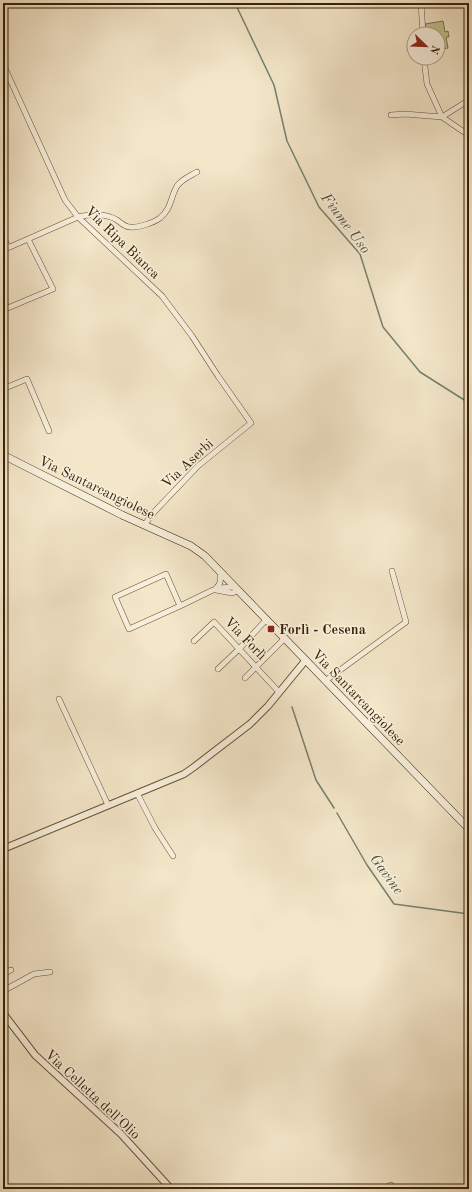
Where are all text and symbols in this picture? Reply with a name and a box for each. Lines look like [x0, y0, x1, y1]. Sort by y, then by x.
north arrow [406, 26, 446, 66]
text: N [427, 43, 441, 56]
water label: Fiume Uso [317, 190, 372, 257]
street label: Via Ripa Bianca [82, 204, 162, 282]
street label: Via Aserbi [159, 436, 216, 491]
street label: Via Santarcangiolese [36, 454, 157, 522]
street label: Via Forlì [222, 615, 269, 663]
place label: Forlì - Cesena [279, 623, 366, 637]
marker: Forlì - Cesena [266, 624, 276, 634]
street label: Via Santarcangiolese [309, 647, 407, 748]
water label: Gavine [366, 852, 405, 898]
street label: Via Celletta dell'Olio [42, 1047, 143, 1142]

